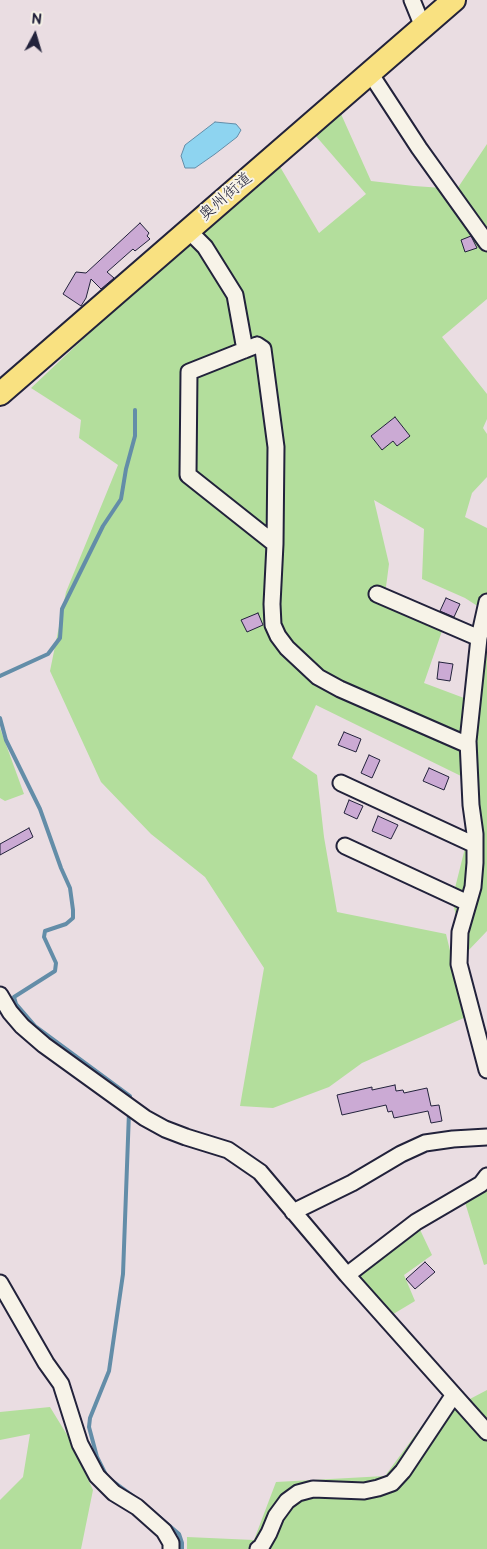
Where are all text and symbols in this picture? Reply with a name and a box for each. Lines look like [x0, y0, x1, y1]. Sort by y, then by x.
north arrow [10, 10, 60, 60]
text: N [30, 11, 43, 29]
street label: 奥州街道 [196, 169, 256, 225]

